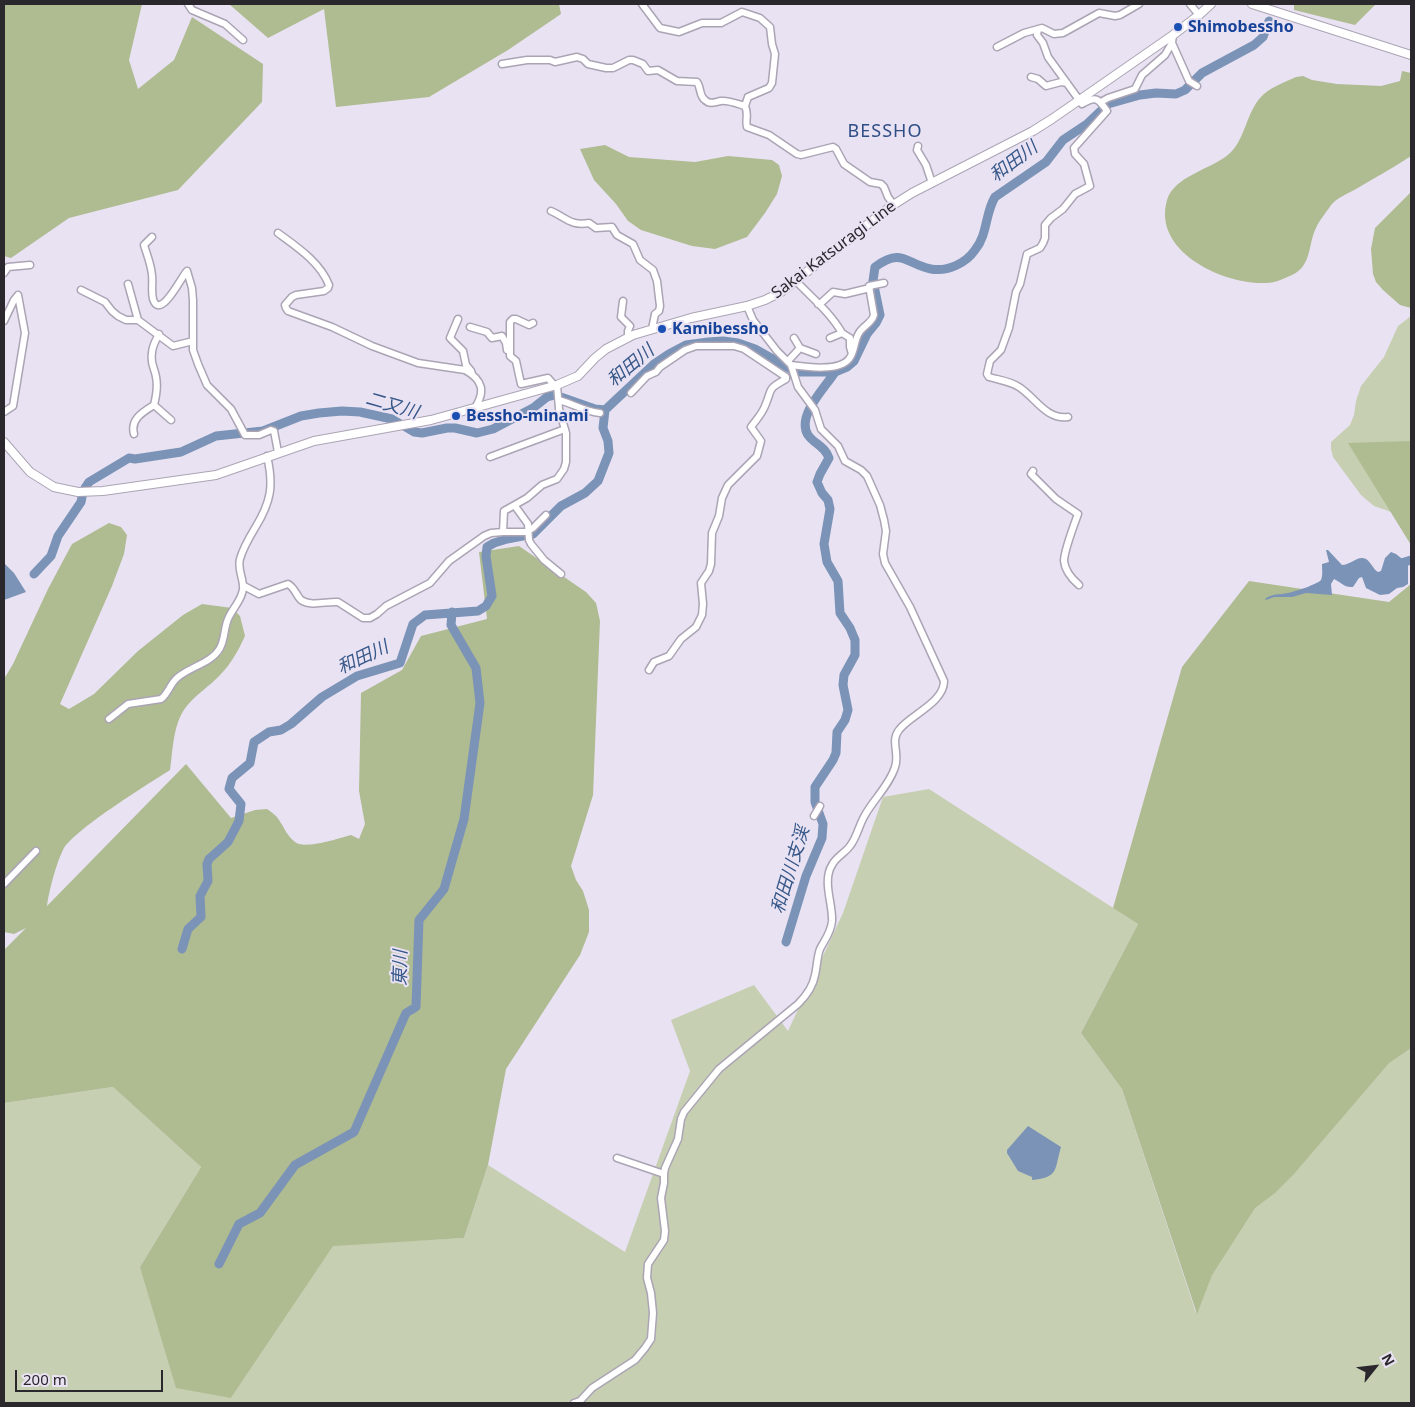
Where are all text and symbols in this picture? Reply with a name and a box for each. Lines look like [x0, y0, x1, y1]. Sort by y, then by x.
place label: Shimobessho [1188, 17, 1294, 37]
marker: Shimobessho [1172, 21, 1184, 33]
district label: BESSHO [847, 121, 923, 143]
water label: 和田川 [986, 137, 1042, 187]
street label: Sakai Katsuragi Line [768, 197, 900, 303]
place label: Kamibessho [672, 319, 769, 339]
marker: Kamibessho [656, 323, 668, 335]
water label: 和田川 [603, 340, 659, 392]
water label: 二又川 [363, 388, 421, 424]
place label: Bessho-minami [466, 406, 589, 426]
marker: Bessho-minami [450, 410, 462, 422]
water label: 和田川 [334, 637, 392, 679]
water label: 和田川支渓 [768, 824, 814, 916]
water label: 東川 [390, 950, 412, 986]
north arrow [1350, 1342, 1400, 1392]
text: N [1377, 1350, 1400, 1369]
scale bar [18, 1360, 165, 1392]
text: 200 m [23, 1369, 67, 1389]

